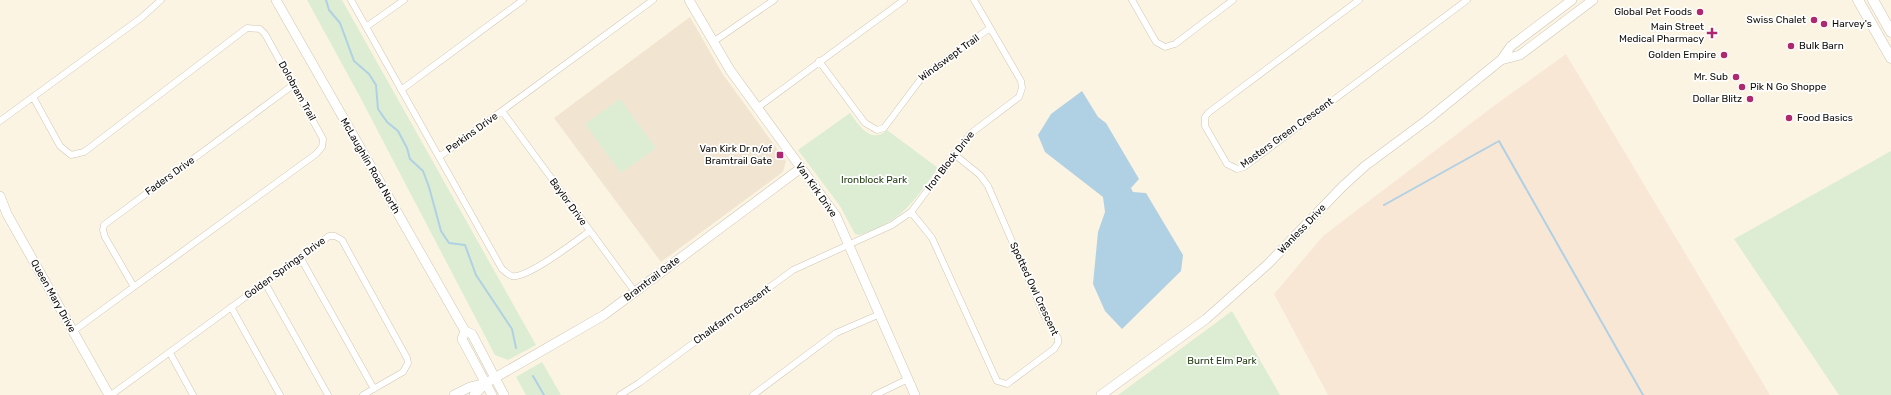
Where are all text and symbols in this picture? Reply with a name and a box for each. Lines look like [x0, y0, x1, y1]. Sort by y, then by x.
place label: Global Pet Foods [1614, 6, 1692, 18]
marker: Global Pet Foods [1695, 7, 1705, 17]
place label: Swiss Chalet [1747, 14, 1806, 26]
marker: Swiss Chalet [1809, 15, 1819, 25]
place label: Harvey's [1832, 18, 1872, 30]
marker: Harvey's [1819, 19, 1829, 29]
place label: Main Street Medical Pharmacy [1619, 21, 1704, 45]
marker: Main Street Medical Pharmacy [1707, 28, 1717, 38]
street label: Windswept Trail [916, 32, 982, 84]
place label: Bulk Barn [1799, 40, 1844, 52]
marker: Bulk Barn [1786, 41, 1796, 51]
place label: Golden Empire [1648, 49, 1716, 61]
marker: Golden Empire [1719, 50, 1729, 60]
street label: Dolobram Trail [276, 59, 318, 123]
place label: Mr. Sub [1694, 71, 1728, 83]
marker: Mr. Sub [1731, 72, 1741, 82]
place label: Pik N Go Shoppe [1750, 81, 1827, 93]
marker: Pik N Go Shoppe [1737, 82, 1747, 92]
place label: Dollar Blitz [1692, 93, 1742, 105]
marker: Dollar Blitz [1745, 94, 1755, 104]
street label: Masters Green Crescent [1238, 95, 1336, 171]
street label: Perkins Drive [444, 110, 501, 156]
place label: Food Basics [1797, 112, 1853, 124]
marker: Food Basics [1784, 113, 1794, 123]
street label: McLaughlin Road North [338, 116, 402, 216]
street label: Iron Block Drive [923, 128, 977, 193]
place label: Van Kirk Dr n/of Bramtrail Gate [699, 143, 772, 167]
marker: Van Kirk Dr n/of Bramtrail Gate [775, 150, 785, 160]
street label: Faders Drive [143, 154, 197, 198]
street label: Van Kirk Drive [793, 160, 839, 220]
park label: Ironblock Park [841, 174, 908, 186]
street label: Baylor Drive [547, 176, 590, 228]
street label: Wanless Drive [1275, 201, 1329, 256]
street label: Golden Springs Drive [242, 234, 328, 301]
street label: Spotted Owl Crescent [1007, 240, 1061, 338]
street label: Bramtrail Gate [622, 254, 683, 304]
street label: Queen Mary Drive [28, 257, 78, 335]
street label: Chalkfarm Crescent [691, 283, 773, 347]
park label: Burnt Elm Park [1187, 355, 1258, 367]

